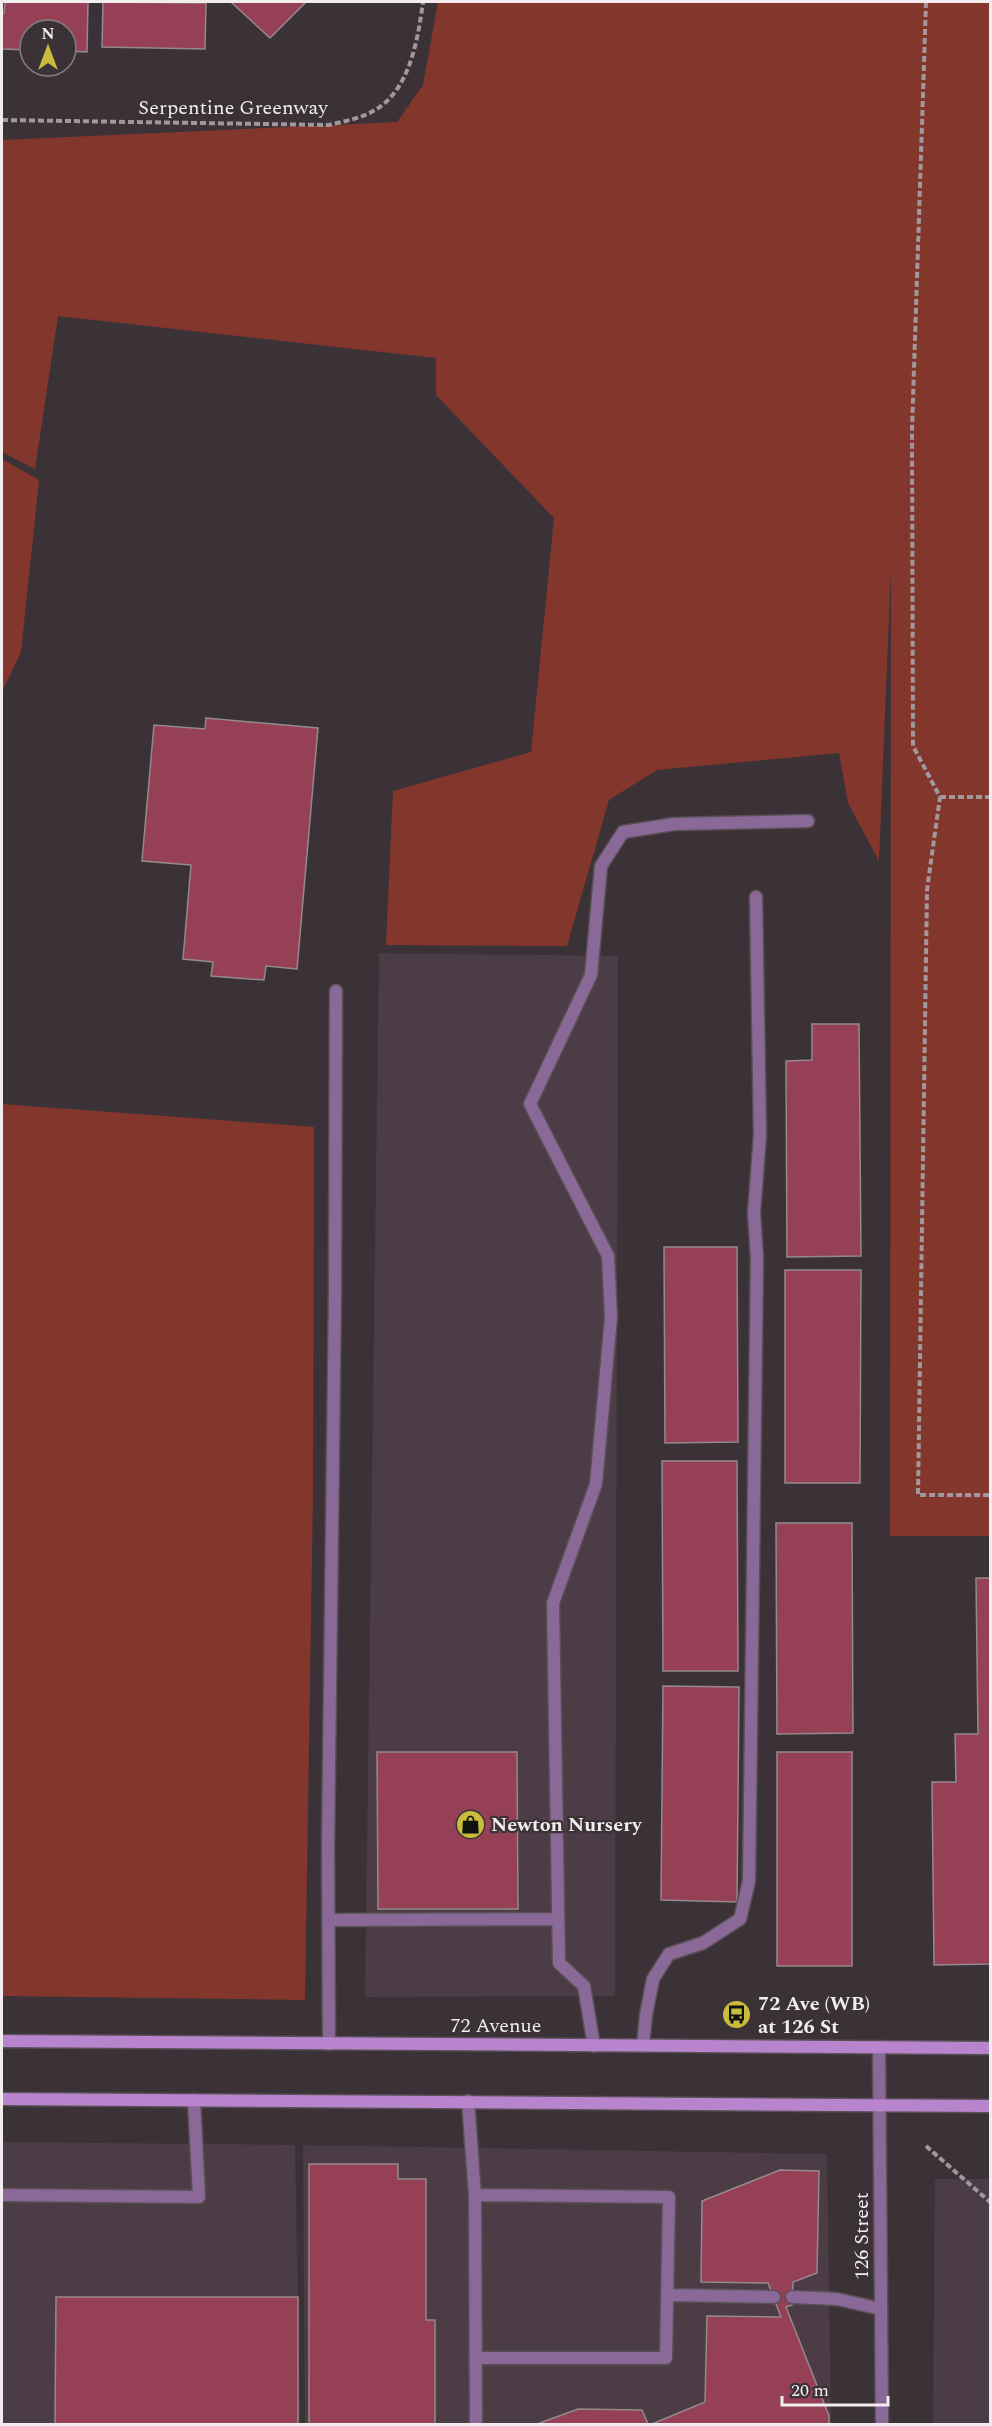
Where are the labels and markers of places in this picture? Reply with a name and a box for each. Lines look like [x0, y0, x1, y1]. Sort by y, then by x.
shop icon: Newton Nursery [454, 1808, 486, 1840]
place label: Newton Nursery [491, 1810, 643, 1840]
place label: 72 Ave (WB) at 126 St [758, 1989, 870, 2042]
bus stop icon: 72 Ave (WB) at 126 St [721, 1999, 753, 2031]

